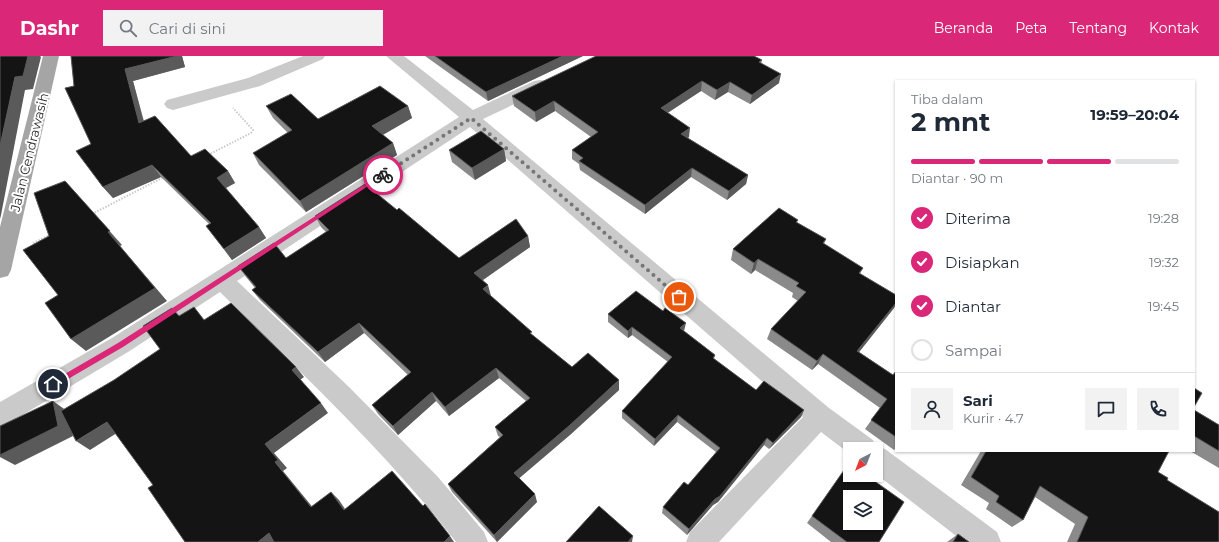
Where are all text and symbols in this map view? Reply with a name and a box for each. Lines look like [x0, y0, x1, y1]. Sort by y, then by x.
search box [103, 10, 383, 46]
text: Dashr [20, 17, 79, 40]
icon: search [117, 17, 139, 39]
text: Cari di sini [149, 19, 226, 38]
text: Beranda [934, 19, 993, 37]
text: Peta [1015, 19, 1047, 37]
text: Tentang [1069, 19, 1127, 37]
text: Kontak [1149, 19, 1199, 37]
street label: Jalan Cendrawasih [6, 91, 51, 214]
text: Tiba dalam [911, 91, 983, 107]
text: 19:59–20:04 [1090, 105, 1179, 124]
text: 2 mnt [911, 106, 990, 138]
courier [363, 155, 403, 195]
icon: bike [372, 164, 394, 186]
text: Diantar · 90 m [911, 170, 1003, 186]
icon: check [911, 207, 933, 229]
text: Diterima [945, 209, 1011, 228]
text: 19:28 [1148, 210, 1179, 226]
icon: check [911, 251, 933, 273]
text: Disiapkan [945, 253, 1020, 272]
text: 19:32 [1149, 254, 1179, 270]
pin [662, 280, 696, 314]
icon: bag [668, 286, 690, 308]
icon: check [911, 295, 933, 317]
text: Diantar [945, 297, 1001, 316]
text: 19:45 [1148, 298, 1179, 314]
text: Sampai [945, 341, 1002, 360]
pin [36, 367, 70, 401]
icon: home [42, 373, 64, 395]
button: person [911, 388, 953, 430]
button: chat [1085, 388, 1127, 430]
button: phone [1137, 388, 1179, 430]
text: Sari [963, 391, 993, 410]
text: Kurir · 4.7 [963, 410, 1024, 426]
north arrow [843, 442, 883, 482]
map controls [843, 442, 883, 530]
button: layers [843, 490, 883, 530]

